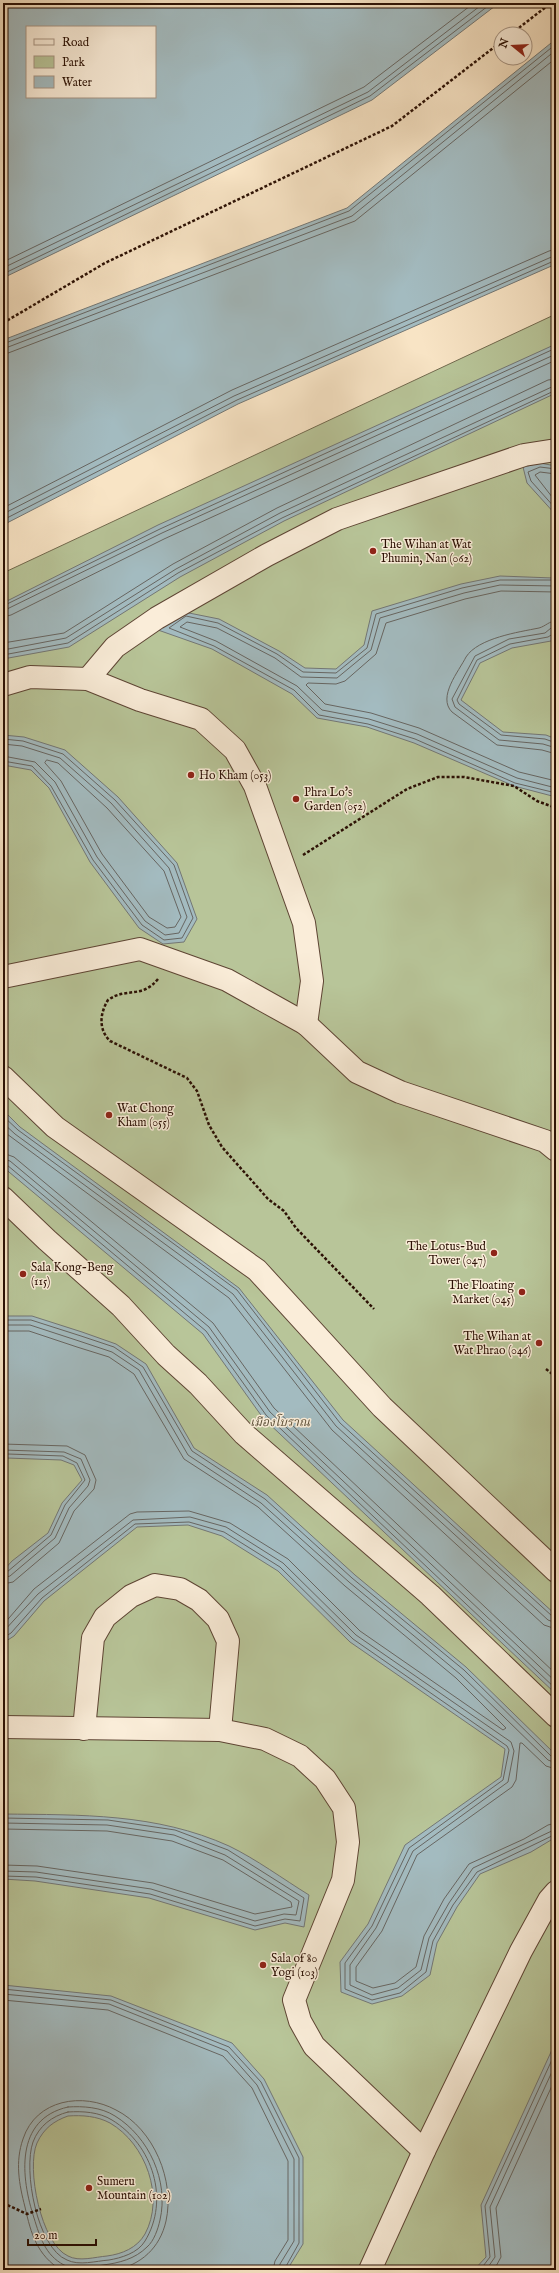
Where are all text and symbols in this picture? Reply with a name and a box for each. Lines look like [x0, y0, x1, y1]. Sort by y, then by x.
legend [26, 26, 156, 98]
north arrow [493, 26, 533, 66]
text: Road [62, 35, 90, 50]
text: N [496, 36, 513, 51]
text: Park [62, 55, 85, 70]
text: Water [62, 75, 93, 90]
place label: The Wihan at Wat Phumin, Nan (062) [381, 537, 472, 566]
marker: The Wihan at Wat Phumin, Nan (062) [368, 546, 378, 556]
place label: Ho Kham (053) [199, 768, 271, 783]
marker: Ho Kham (053) [186, 770, 196, 780]
place label: Phra Lo's Garden (052) [304, 785, 366, 814]
marker: Phra Lo's Garden (052) [291, 794, 301, 804]
place label: Wat Chong Kham (055) [117, 1101, 174, 1130]
marker: Wat Chong Kham (055) [104, 1110, 114, 1120]
place label: The Lotus-Bud Tower (047) [407, 1239, 487, 1268]
marker: The Lotus-Bud Tower (047) [489, 1248, 499, 1258]
place label: Sala Kong-Beng (115) [31, 1260, 114, 1289]
marker: Sala Kong-Beng (115) [18, 1269, 28, 1279]
place label: The Floating Market (045) [448, 1278, 514, 1307]
marker: The Floating Market (045) [517, 1287, 527, 1297]
place label: The Wihan at Wat Phrao (046) [453, 1329, 531, 1358]
marker: The Wihan at Wat Phrao (046) [534, 1338, 544, 1348]
park label: เมืองโบราณ [250, 1413, 310, 1430]
place label: Sala of 80 Yogi (103) [271, 1951, 318, 1980]
marker: Sala of 80 Yogi (103) [258, 1960, 268, 1970]
place label: Sumeru Mountain (102) [97, 2174, 171, 2203]
marker: Sumeru Mountain (102) [84, 2183, 94, 2193]
scale bar [28, 2221, 96, 2247]
text: 20 m [34, 2228, 57, 2243]

